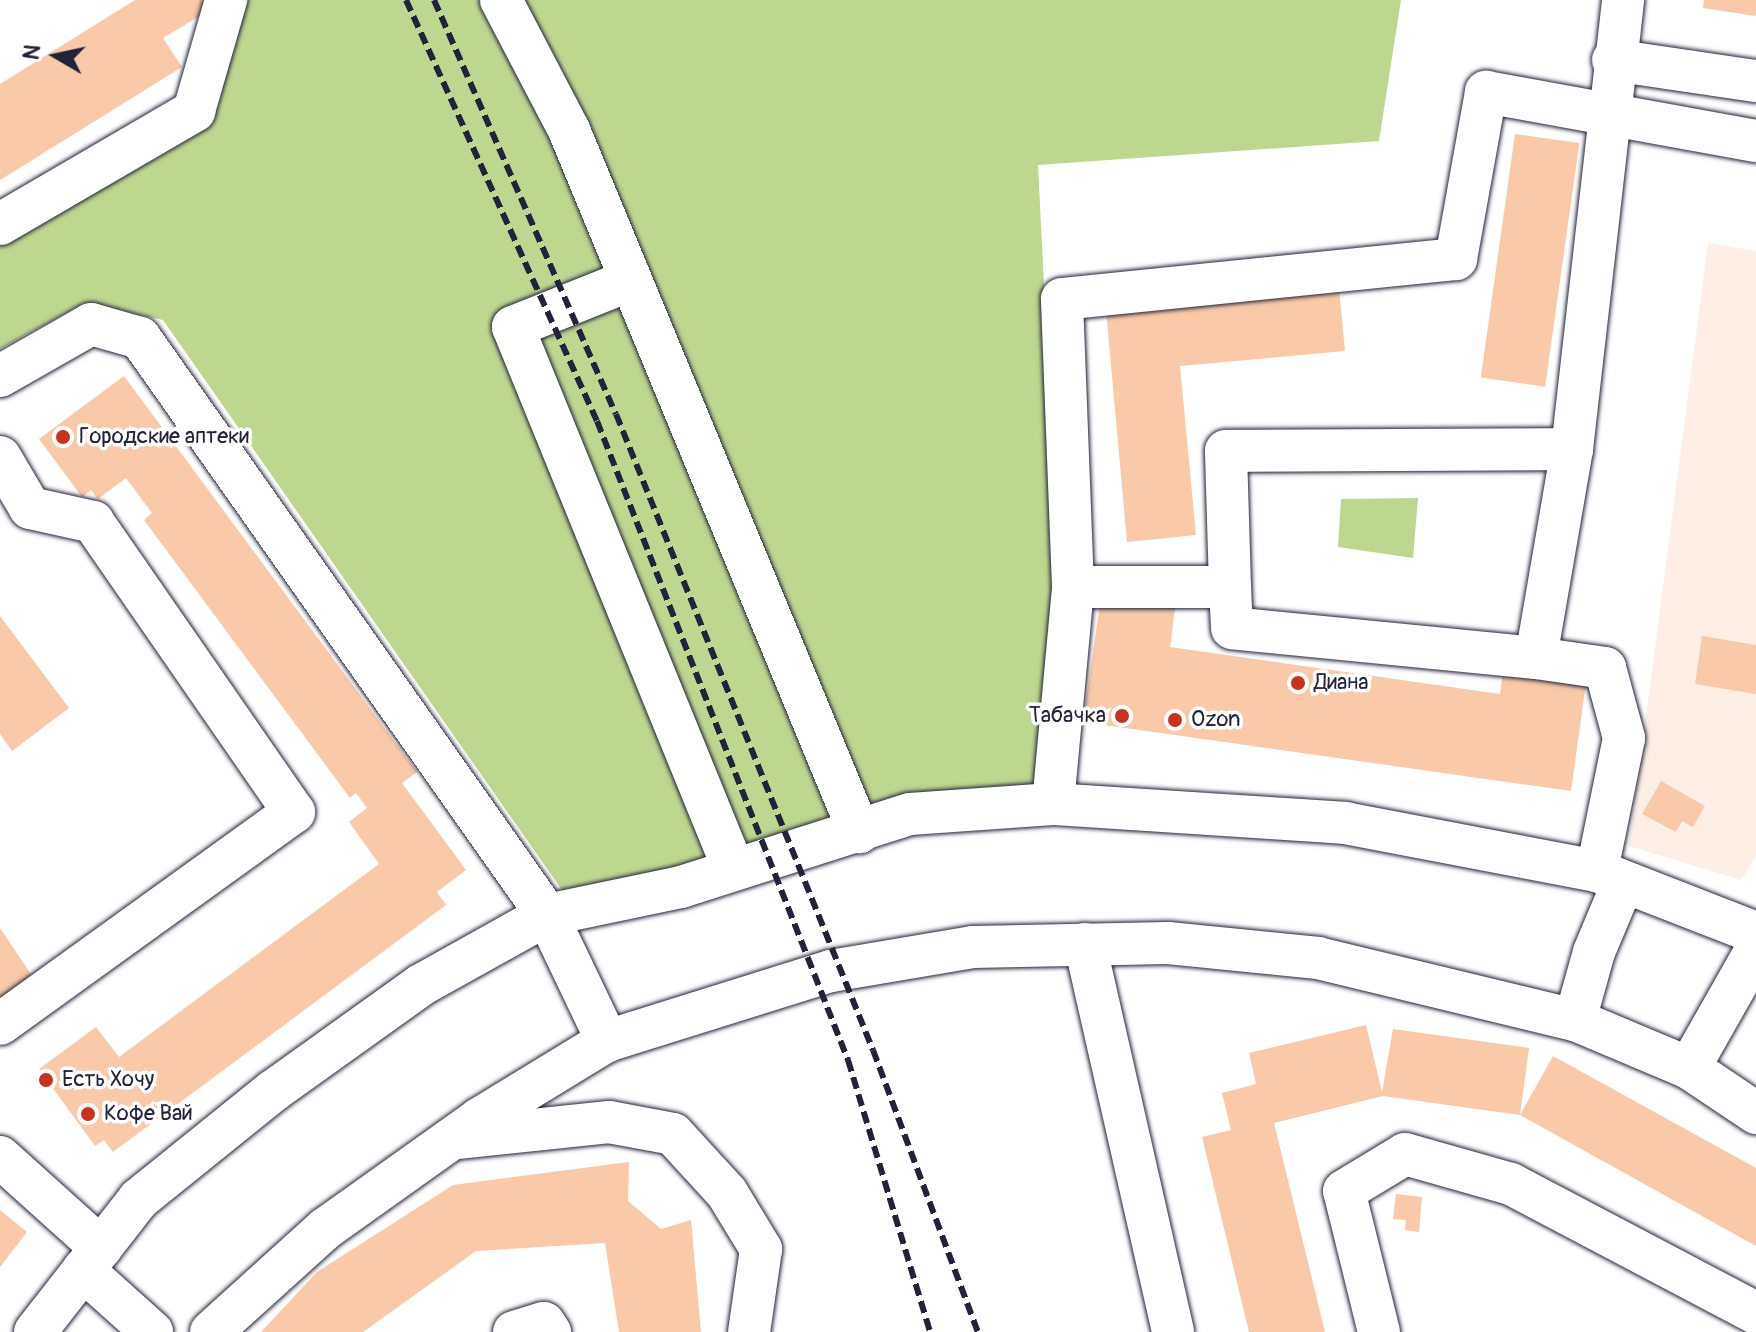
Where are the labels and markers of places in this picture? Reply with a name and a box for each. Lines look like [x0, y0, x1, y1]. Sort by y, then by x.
place label: Городские аптеки [79, 424, 249, 450]
marker: Городские аптеки [54, 428, 72, 446]
place label: Диана [1314, 670, 1368, 696]
marker: Диана [1289, 674, 1307, 692]
place label: Табачка [1029, 703, 1106, 729]
marker: Табачка [1113, 707, 1131, 725]
place label: Ozon [1191, 707, 1240, 733]
marker: Ozon [1166, 711, 1184, 729]
place label: Есть Хочу [62, 1067, 154, 1093]
marker: Есть Хочу [37, 1071, 55, 1089]
place label: Кофе Вай [104, 1101, 193, 1127]
marker: Кофе Вай [79, 1105, 97, 1123]

